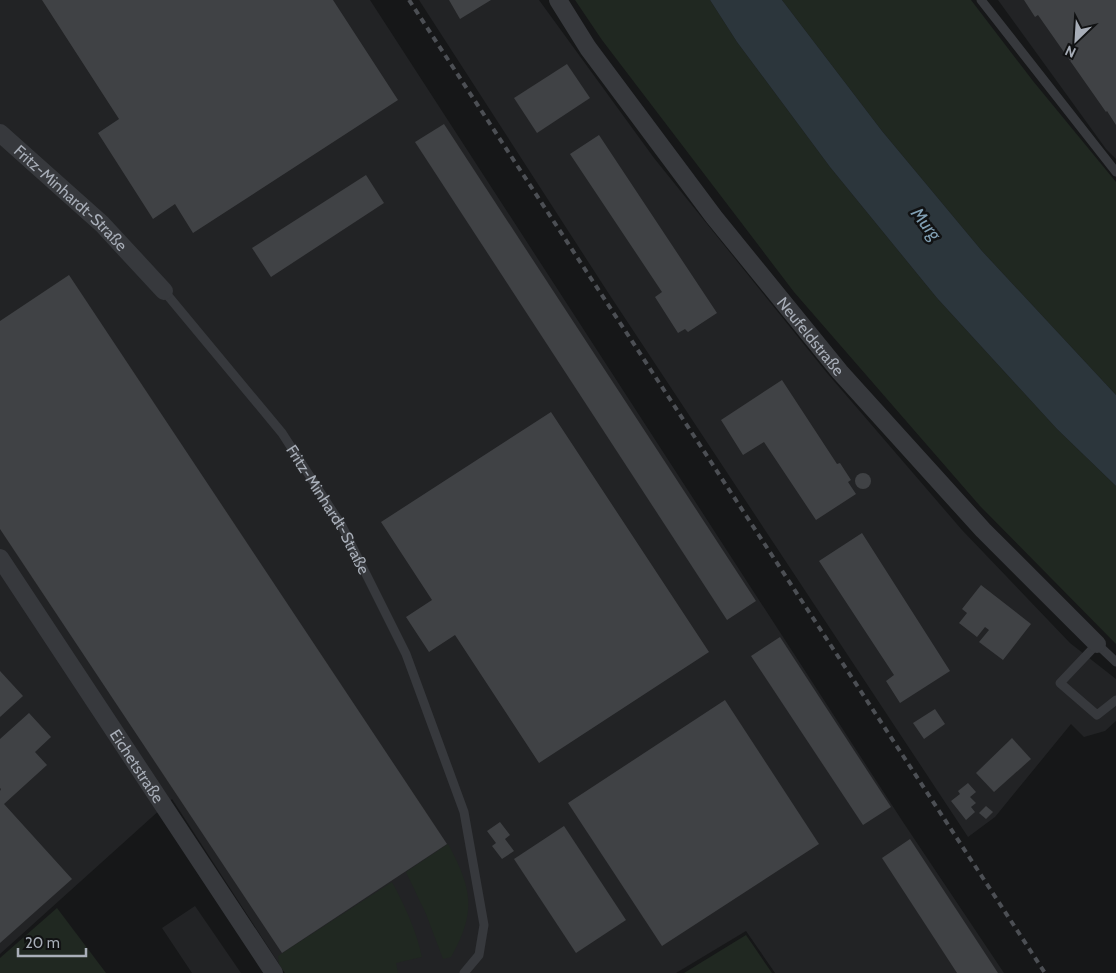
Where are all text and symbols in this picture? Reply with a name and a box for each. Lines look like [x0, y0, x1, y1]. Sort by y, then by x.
north arrow [1051, 15, 1101, 65]
text: N [1062, 42, 1079, 62]
street label: Fritz-Minhardt-Straße [10, 141, 131, 255]
water label: Murg [906, 202, 946, 246]
street label: Neufeldstraße [773, 293, 848, 379]
street label: Fritz-Minhardt-Straße [283, 441, 374, 577]
street label: Eichetstraße [106, 725, 168, 806]
scale bar [18, 926, 85, 958]
text: 20 m [25, 934, 60, 952]

